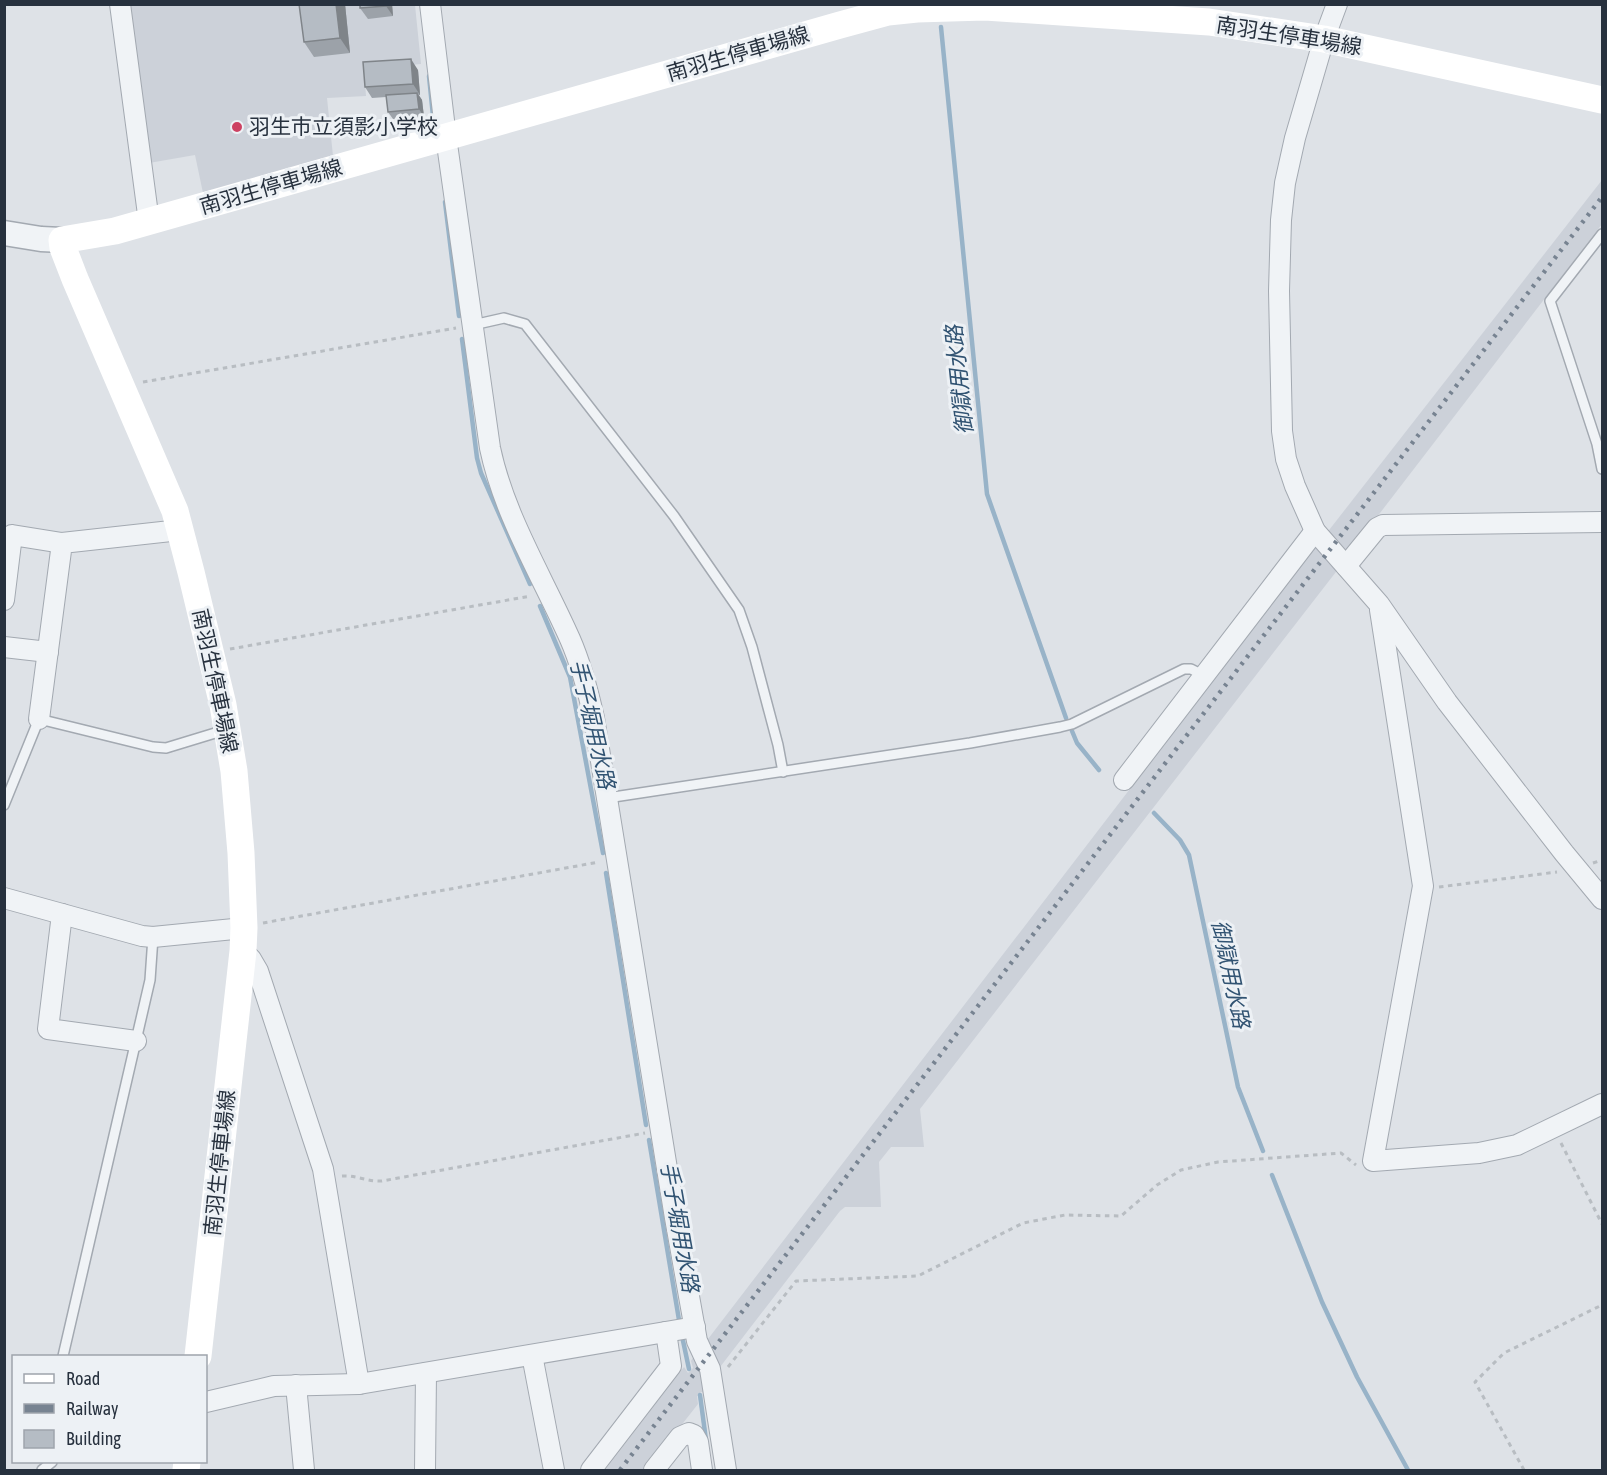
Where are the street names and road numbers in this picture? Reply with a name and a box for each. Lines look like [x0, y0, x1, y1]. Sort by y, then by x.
street label: 南羽生停車場線 [1215, 12, 1364, 58]
street label: 南羽生停車場線 [664, 21, 812, 85]
street label: 南羽生停車場線 [197, 154, 345, 218]
street label: 南羽生停車場線 [189, 606, 243, 755]
street label: 南羽生停車場線 [199, 1089, 239, 1237]

